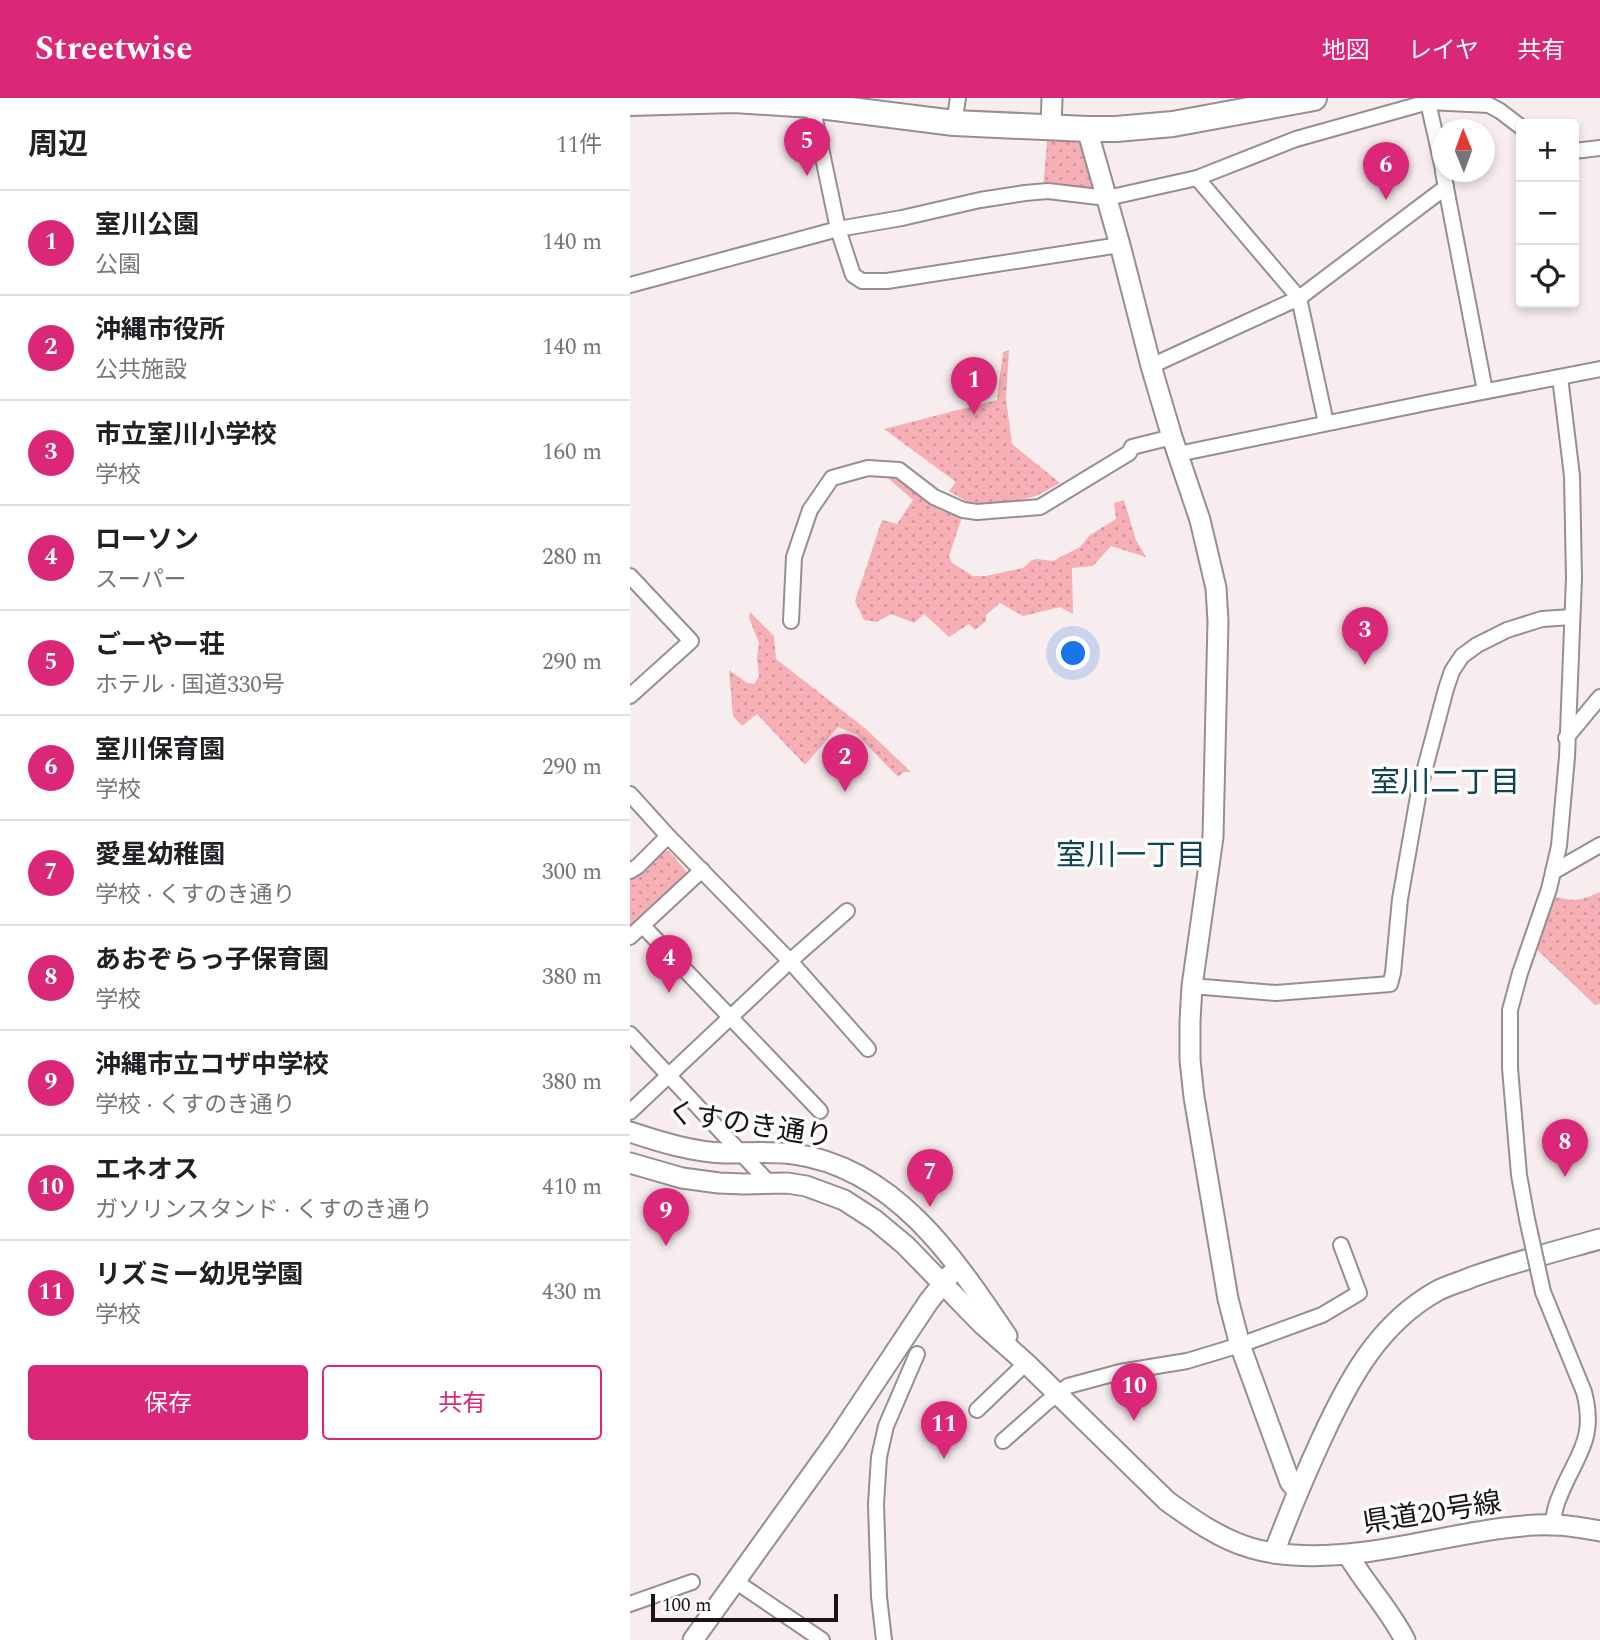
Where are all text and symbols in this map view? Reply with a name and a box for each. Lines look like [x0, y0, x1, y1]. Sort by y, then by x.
text: Streetwise [35, 24, 193, 74]
text: 地図 [1322, 33, 1370, 69]
text: レイヤ [1408, 33, 1479, 69]
text: 共有 [1517, 33, 1565, 69]
pin: 5 [784, 118, 830, 176]
north arrow [1432, 119, 1495, 182]
map controls [1516, 119, 1579, 308]
button: + [1516, 119, 1579, 182]
text: 周辺 [28, 122, 88, 168]
text: 11件 [556, 128, 602, 163]
pin: 6 [1363, 142, 1409, 200]
button: − [1516, 182, 1579, 245]
text: 室川公園 [95, 205, 199, 245]
text: 1 [45, 225, 57, 260]
text: 140 m [542, 225, 602, 260]
button: locate [1516, 245, 1579, 308]
text: 公園 [95, 248, 141, 283]
text: 沖縄市役所 [95, 310, 225, 350]
text: 2 [45, 330, 57, 365]
text: 140 m [542, 330, 602, 365]
text: 公共施設 [95, 353, 187, 388]
pin: 1 [951, 357, 997, 415]
text: 市立室川小学校 [95, 415, 277, 455]
text: 3 [45, 435, 57, 470]
text: 160 m [542, 435, 602, 470]
text: 学校 [95, 458, 141, 493]
text: ローソン [95, 520, 199, 560]
text: 4 [45, 540, 57, 575]
text: 280 m [542, 540, 602, 575]
text: スーパー [95, 563, 187, 598]
pin: 3 [1342, 607, 1388, 665]
text: ごーやー荘 [95, 625, 225, 665]
your location [1056, 636, 1090, 670]
text: 5 [45, 645, 57, 680]
text: 290 m [542, 645, 602, 680]
text: ホテル · 国道330号 [95, 668, 285, 703]
text: 室川保育園 [95, 730, 225, 770]
pin: 2 [822, 734, 868, 792]
text: 6 [45, 750, 57, 785]
text: 290 m [542, 750, 602, 785]
district label: 室川二丁目 [1370, 760, 1520, 806]
text: 学校 [95, 773, 141, 808]
district label: 室川一丁目 [1056, 833, 1206, 879]
text: 愛星幼稚園 [95, 835, 225, 875]
text: 7 [45, 855, 57, 890]
text: 300 m [542, 855, 602, 890]
text: 学校 · くすのき通り [95, 878, 296, 913]
pin: 4 [646, 935, 692, 993]
text: あおぞらっ子保育園 [95, 940, 329, 980]
text: 8 [45, 960, 57, 995]
text: 380 m [542, 960, 602, 995]
text: 学校 [95, 983, 141, 1018]
text: 沖縄市立コザ中学校 [95, 1045, 329, 1085]
text: 9 [45, 1065, 57, 1100]
text: 380 m [542, 1065, 602, 1100]
text: 学校 · くすのき通り [95, 1088, 296, 1123]
street label: くすのき通り [664, 1091, 836, 1159]
pin: 8 [1542, 1119, 1588, 1177]
pin: 7 [907, 1149, 953, 1207]
text: エネオス [95, 1150, 199, 1190]
text: 10 [38, 1170, 64, 1205]
text: 410 m [542, 1170, 602, 1205]
pin: 9 [643, 1188, 689, 1246]
text: ガソリンスタンド · くすのき通り [95, 1193, 433, 1228]
text: リズミー幼児学園 [95, 1255, 303, 1295]
text: 11 [38, 1275, 64, 1310]
text: 430 m [542, 1275, 602, 1310]
text: 学校 [95, 1298, 141, 1333]
pin: 10 [1111, 1363, 1157, 1421]
button: 保存 [28, 1365, 308, 1440]
button: 共有 [322, 1365, 602, 1440]
pin: 11 [921, 1401, 967, 1459]
street label: 県道20号線 [1359, 1481, 1505, 1545]
scale bar [651, 1591, 838, 1623]
text: 100 m [662, 1591, 712, 1620]

